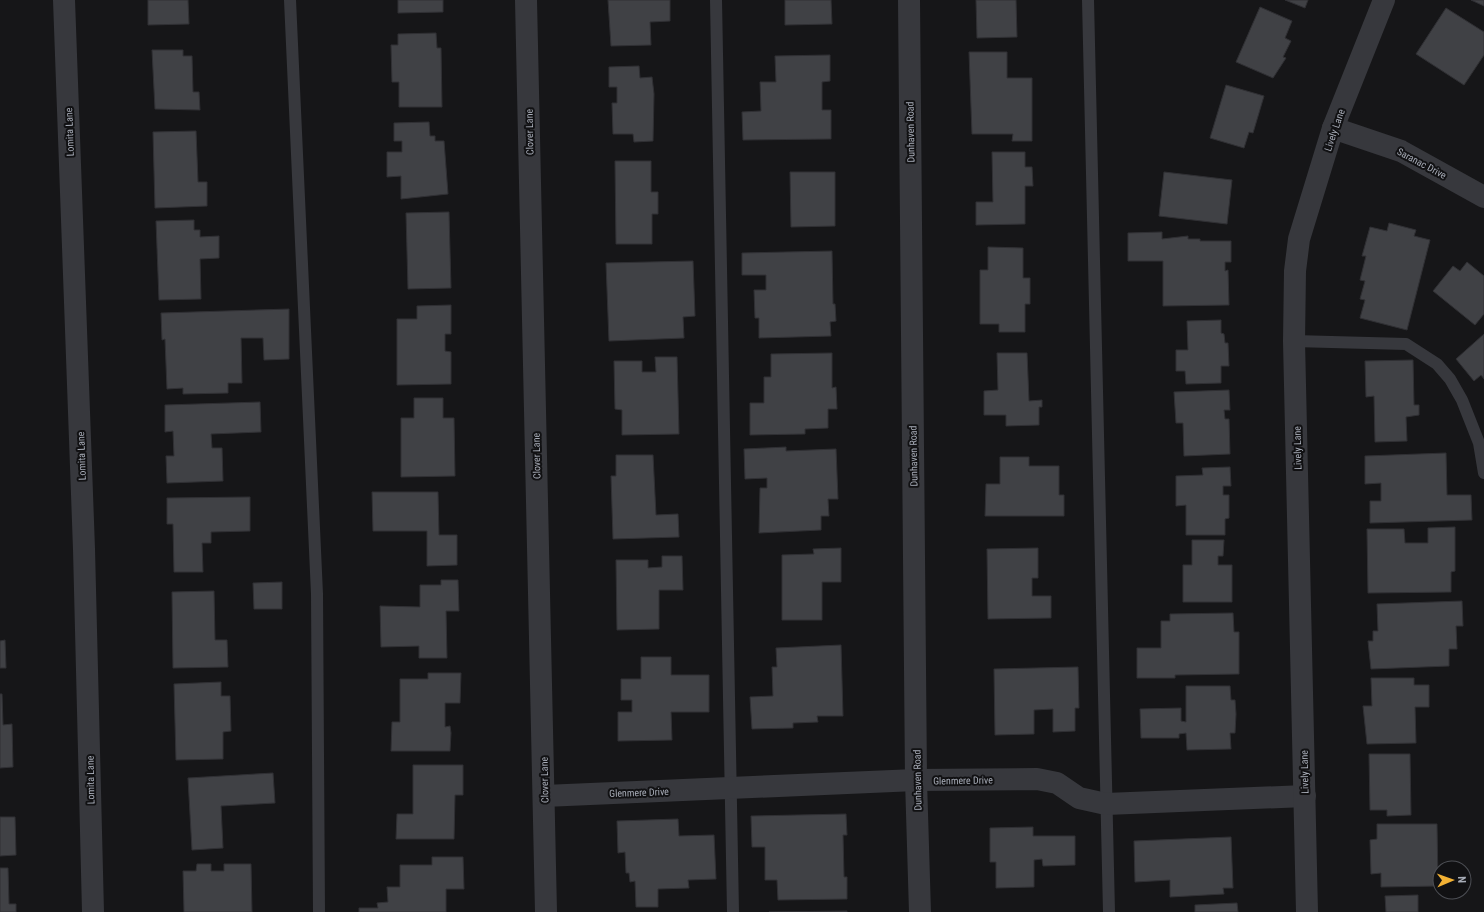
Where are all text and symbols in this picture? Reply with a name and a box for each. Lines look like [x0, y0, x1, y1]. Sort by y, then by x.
street label: Dunhaven Road [904, 101, 917, 163]
street label: Lomita Lane [63, 107, 76, 157]
street label: Lively Lane [1322, 107, 1347, 153]
street label: Clover Lane [524, 108, 535, 155]
street label: Saranac Drive [1395, 146, 1449, 181]
street label: Dunhaven Road [907, 425, 920, 487]
street label: Lively Lane [1292, 426, 1303, 470]
street label: Lomita Lane [75, 431, 88, 481]
street label: Clover Lane [531, 432, 542, 479]
street label: Dunhaven Road [911, 749, 924, 811]
street label: Lively Lane [1299, 750, 1310, 794]
street label: Lomita Lane [85, 755, 96, 804]
street label: Clover Lane [539, 756, 550, 803]
street label: Glenmere Drive [933, 774, 993, 787]
street label: Glenmere Drive [609, 786, 669, 799]
north arrow [1432, 860, 1472, 900]
text: N [1455, 876, 1468, 884]

